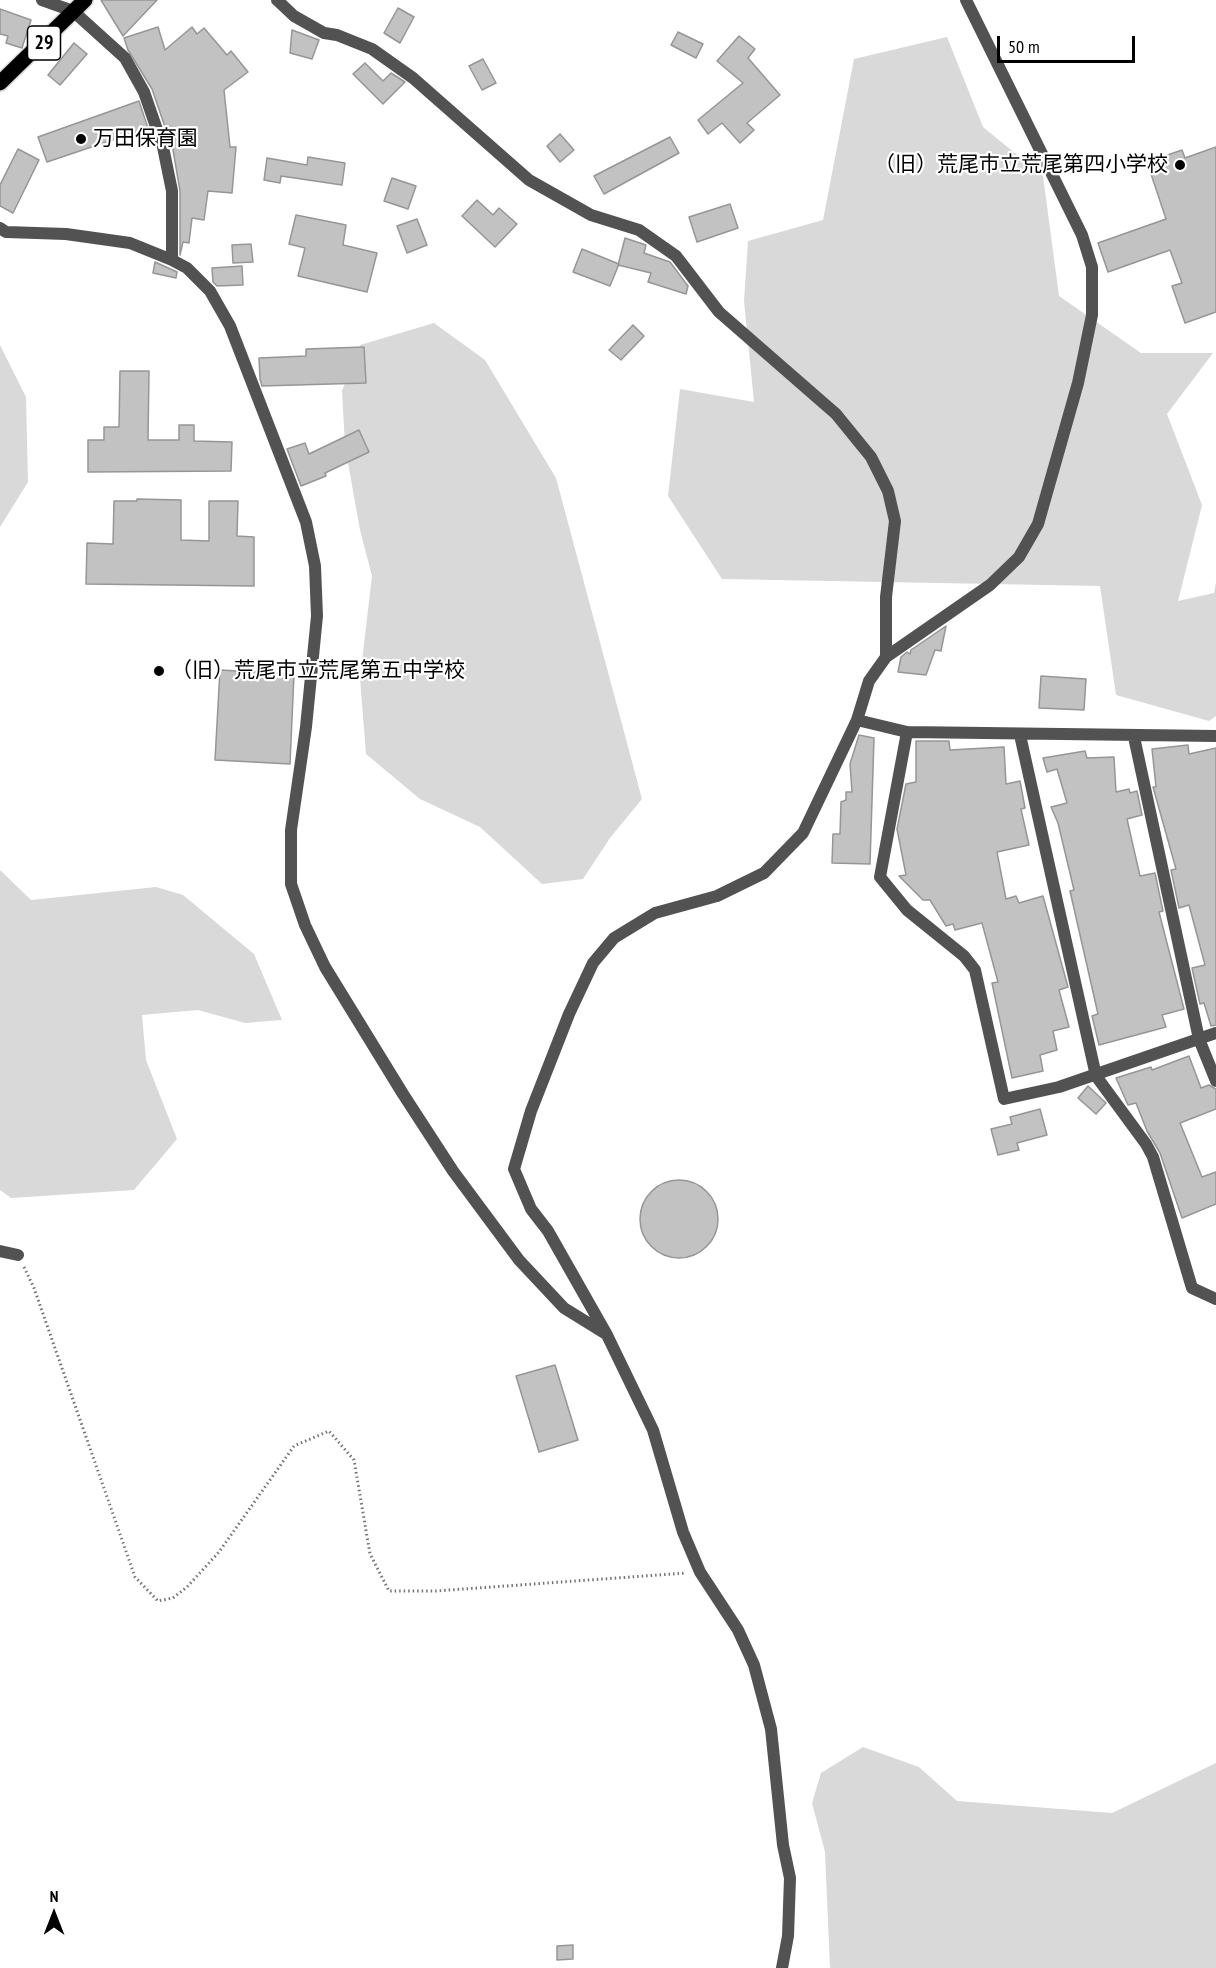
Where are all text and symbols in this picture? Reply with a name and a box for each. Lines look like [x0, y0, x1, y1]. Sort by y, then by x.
scale bar [1000, 24, 1138, 62]
road number: 29 [28, 26, 60, 60]
text: 50 m [1008, 35, 1040, 58]
place label: 万田保育園 [93, 126, 198, 152]
marker: 万田保育園 [74, 132, 88, 146]
place label: （旧）荒尾市立荒尾第四小学校 [874, 152, 1168, 178]
marker: （旧）荒尾市立荒尾第四小学校 [1173, 158, 1187, 172]
place label: （旧）荒尾市立荒尾第五中学校 [171, 658, 465, 684]
marker: （旧）荒尾市立荒尾第五中学校 [152, 664, 166, 678]
north arrow [24, 1884, 84, 1944]
text: N [50, 1886, 58, 1906]

